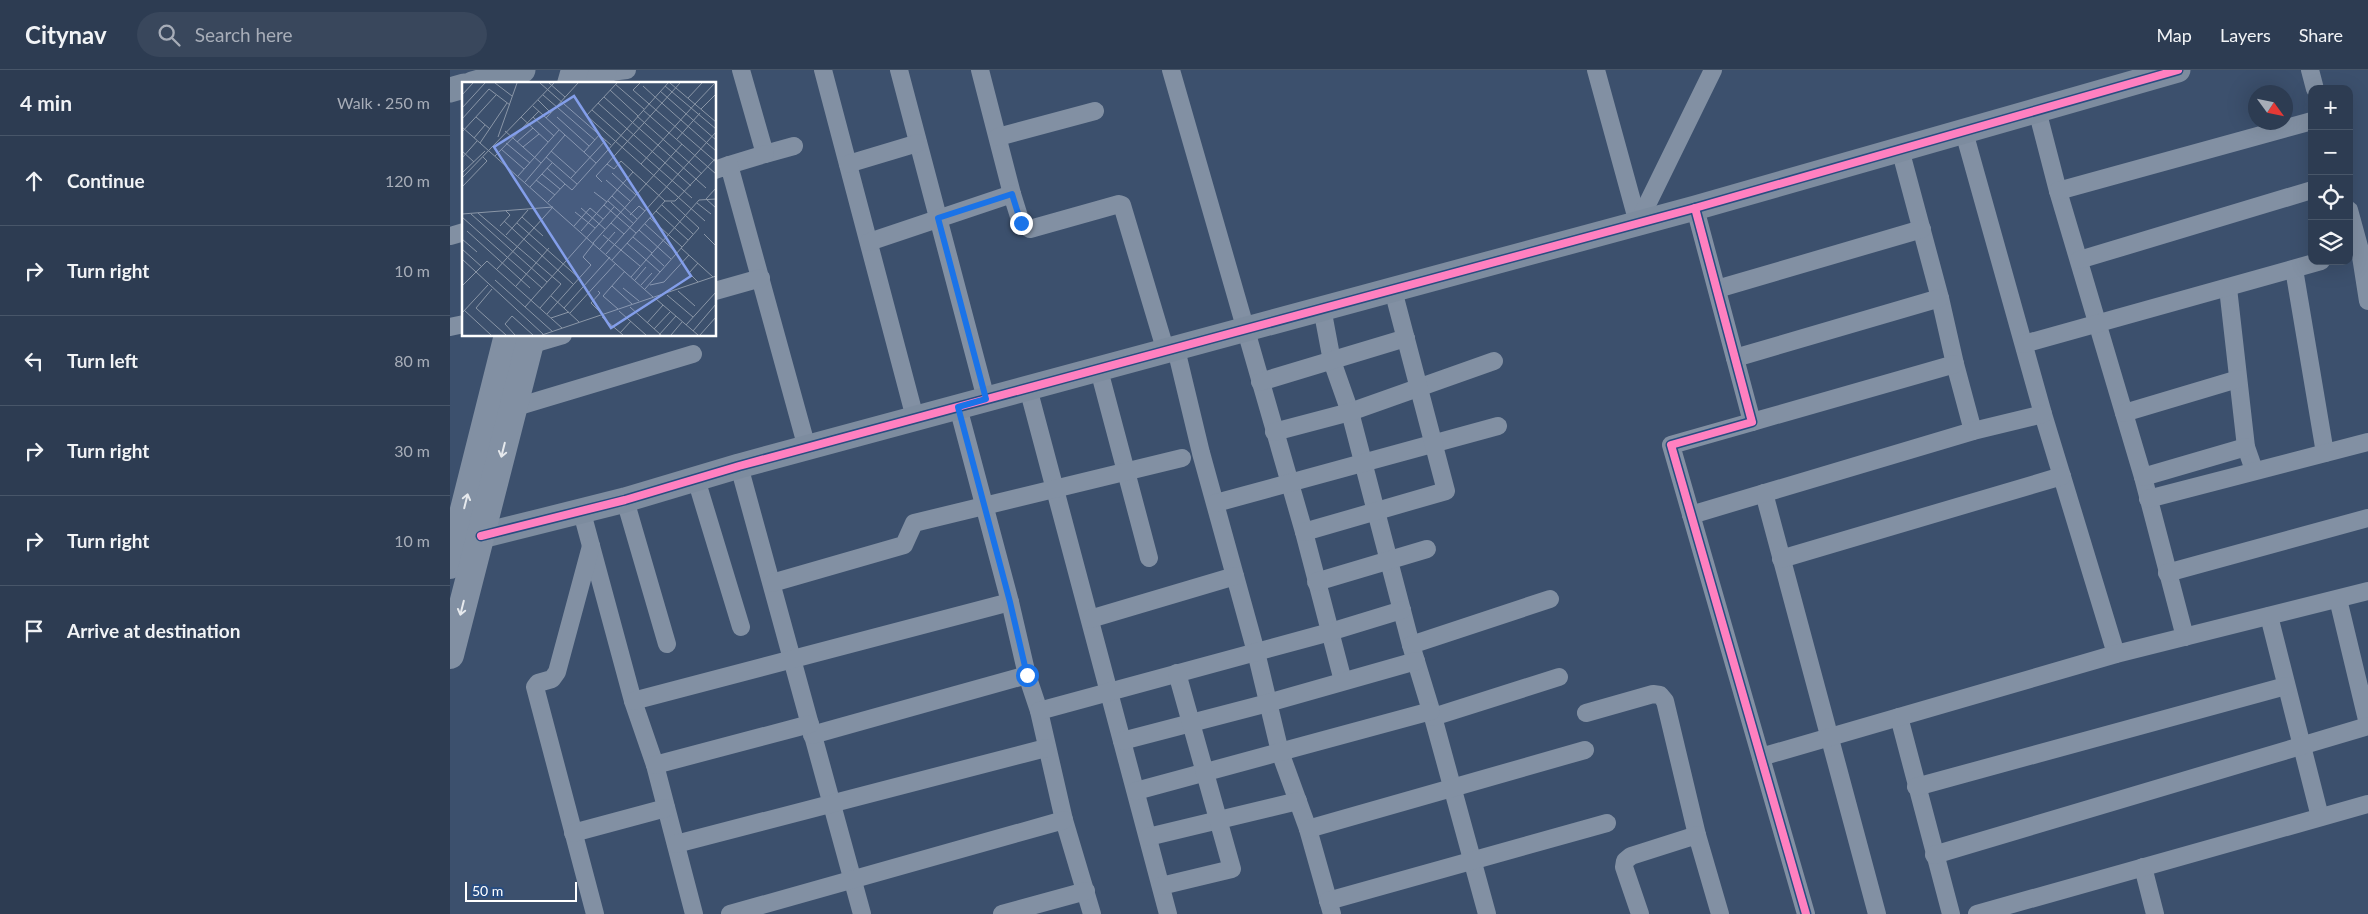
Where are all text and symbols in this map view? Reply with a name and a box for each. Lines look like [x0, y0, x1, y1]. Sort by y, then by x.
search box [137, 12, 487, 57]
text: Citynav [25, 20, 107, 49]
icon: search [155, 21, 183, 49]
text: Search here [195, 23, 293, 46]
text: Map [2156, 24, 2192, 46]
text: Layers [2220, 24, 2271, 46]
text: Share [2299, 24, 2343, 46]
inset map [462, 82, 716, 336]
north arrow [2248, 85, 2293, 130]
map controls [2308, 85, 2353, 265]
button: + [2308, 85, 2353, 130]
text: 4 min [20, 90, 72, 115]
text: Walk · 250 m [337, 93, 430, 112]
button: − [2308, 130, 2353, 175]
icon: ahead [20, 167, 48, 195]
text: Continue [67, 169, 145, 192]
text: 120 m [385, 171, 430, 190]
button: locate [2308, 175, 2353, 220]
route end [1010, 212, 1033, 235]
button: layers [2308, 220, 2353, 265]
icon: right [20, 257, 48, 285]
text: Turn right [67, 259, 149, 282]
text: 10 m [394, 261, 430, 280]
icon: left [20, 347, 48, 375]
text: Turn left [67, 349, 138, 372]
text: 80 m [394, 351, 430, 370]
icon: right [20, 437, 48, 465]
text: Turn right [67, 439, 149, 462]
text: 30 m [394, 441, 430, 460]
one-way arrow [497, 442, 507, 458]
one-way arrow [462, 494, 471, 510]
icon: right [20, 527, 48, 555]
text: Turn right [67, 529, 149, 552]
text: 10 m [394, 531, 430, 550]
one-way arrow [457, 599, 466, 615]
icon: arrive [20, 617, 48, 645]
text: Arrive at destination [67, 619, 240, 642]
route start [1016, 664, 1039, 687]
scale bar [465, 879, 578, 902]
text: 50 m [472, 882, 503, 899]

